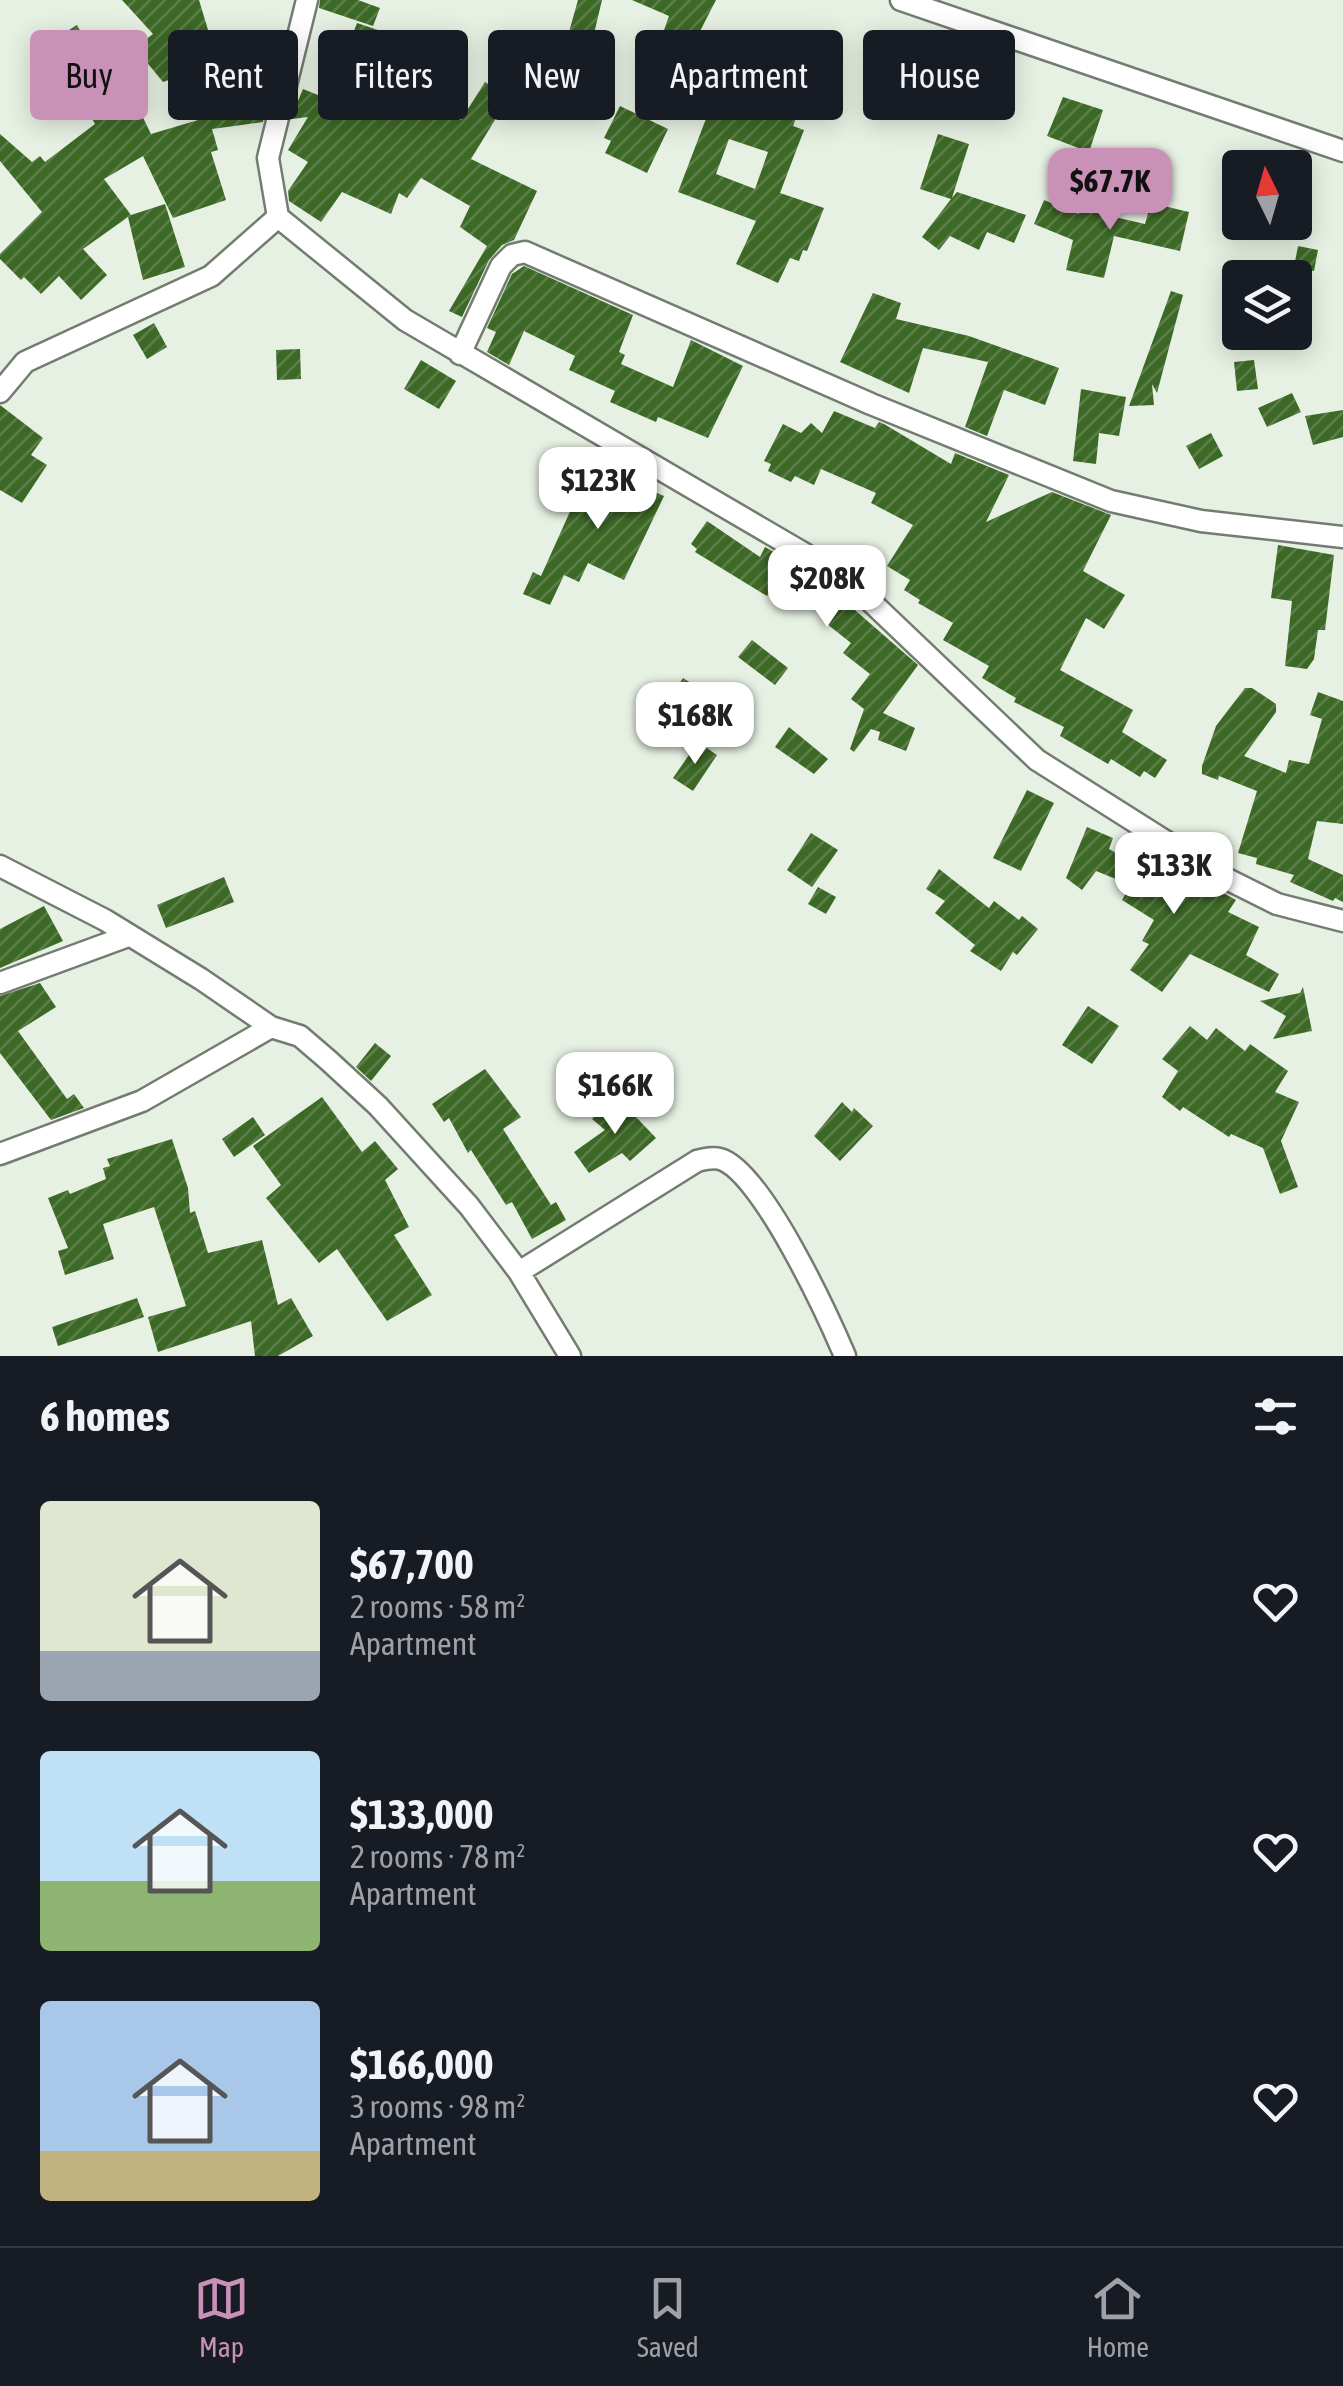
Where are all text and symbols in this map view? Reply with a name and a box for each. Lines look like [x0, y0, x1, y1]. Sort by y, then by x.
chip: Buy [30, 30, 148, 120]
chip: Rent [168, 30, 298, 120]
chip: Filters [318, 30, 468, 120]
chip: New [488, 30, 615, 120]
chip: Apartment [635, 30, 843, 120]
chip: House [863, 30, 1015, 120]
pin: $67.7K [1029, 148, 1191, 233]
north arrow [1222, 150, 1312, 240]
map controls [1222, 150, 1312, 350]
text: $67.7K [1070, 162, 1150, 199]
button: layers [1222, 260, 1312, 350]
pin: $123K [528, 447, 668, 532]
text: $123K [561, 461, 635, 498]
pin: $208K [757, 545, 897, 630]
text: $208K [790, 559, 864, 596]
pin: $168K [625, 682, 765, 767]
text: $168K [658, 696, 732, 733]
pin: $133K [1104, 832, 1244, 917]
text: $133K [1137, 846, 1211, 883]
pin: $166K [545, 1052, 685, 1137]
text: $166K [578, 1066, 652, 1103]
icon: filters [1248, 1389, 1303, 1444]
text: 6 homes [40, 1392, 170, 1440]
text: $67,700 [350, 1540, 474, 1588]
icon: home [120, 1541, 240, 1661]
icon: heart [1248, 1574, 1303, 1629]
text: 2 rooms · 58 m² [350, 1588, 525, 1625]
text: Apartment [350, 1625, 476, 1662]
text: $133,000 [350, 1790, 494, 1838]
icon: home [120, 1791, 240, 1911]
icon: heart [1248, 1824, 1303, 1879]
text: 2 rooms · 78 m² [350, 1838, 525, 1875]
text: Apartment [350, 1875, 476, 1912]
text: $166,000 [350, 2040, 494, 2088]
icon: home [120, 2041, 240, 2161]
icon: heart [1248, 2074, 1303, 2129]
text: 3 rooms · 98 m² [350, 2088, 525, 2125]
text: Apartment [350, 2125, 476, 2162]
tab: Map [194, 2271, 249, 2363]
tab: Saved [637, 2271, 699, 2363]
tab: Home [1087, 2271, 1149, 2363]

